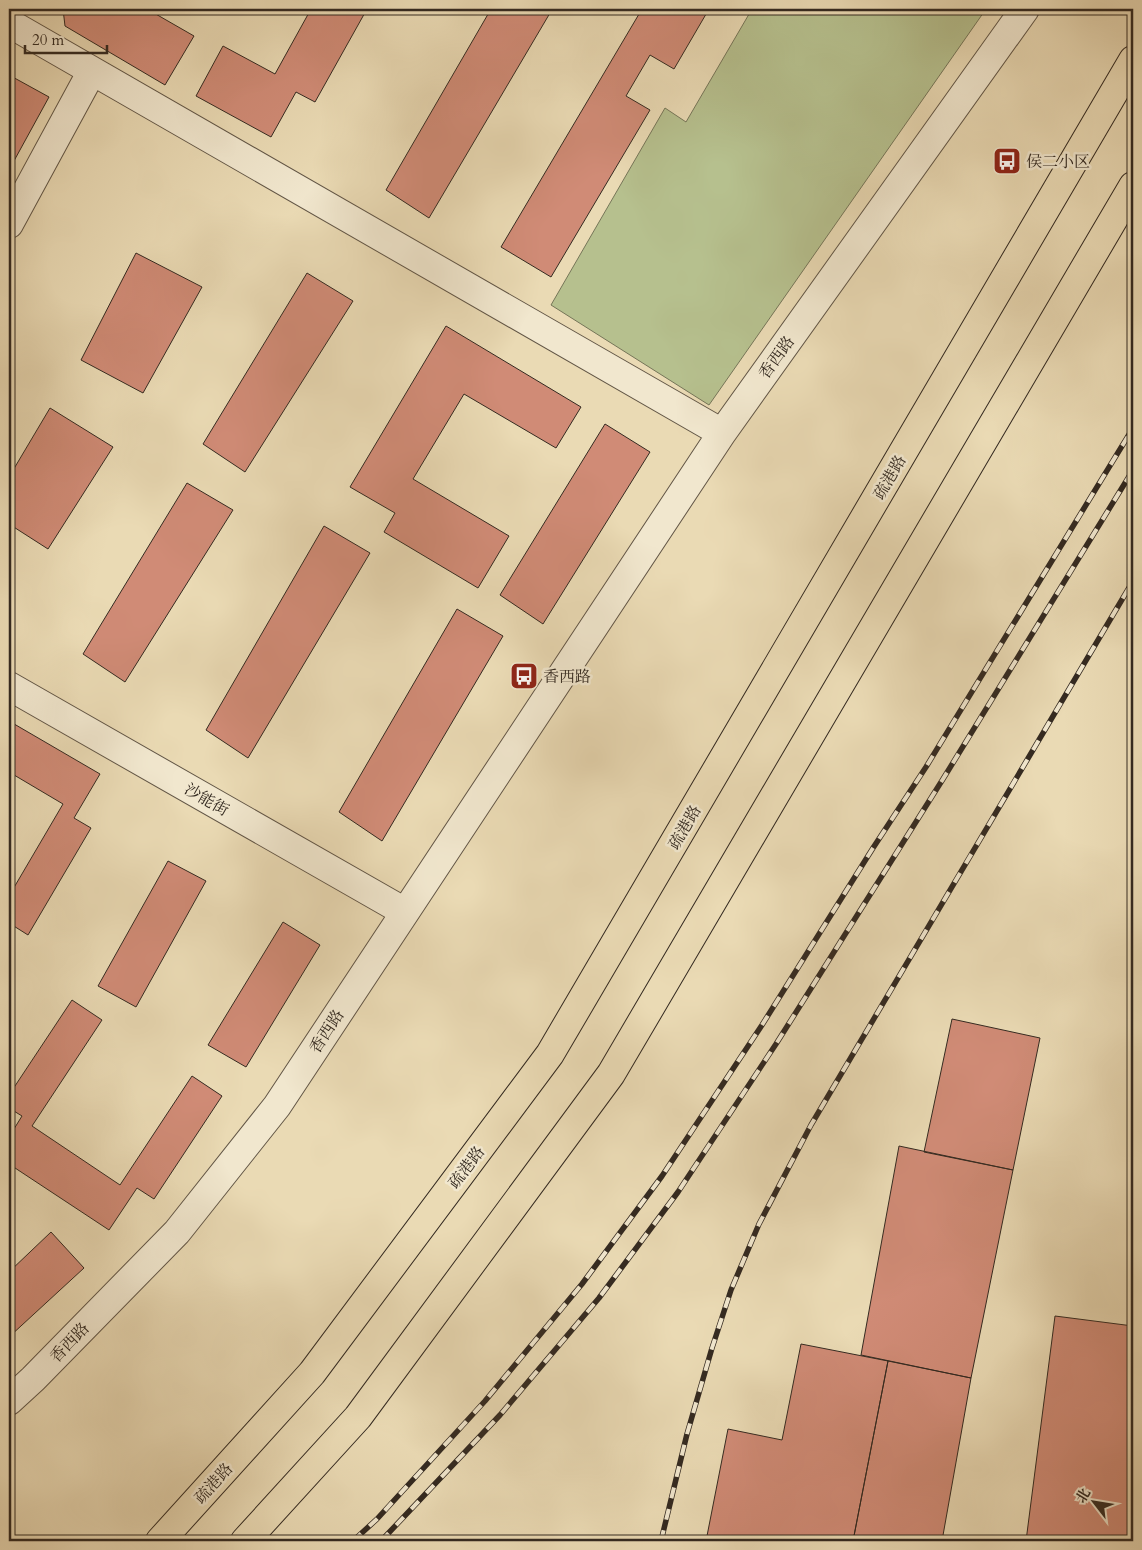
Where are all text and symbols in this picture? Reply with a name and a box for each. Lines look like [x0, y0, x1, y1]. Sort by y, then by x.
scale bar [25, 22, 108, 54]
text: 20 m [32, 30, 64, 50]
bus stop icon: 侯二小区 [992, 146, 1022, 176]
place label: 侯二小区 [1026, 151, 1090, 173]
street label: 香西路 [754, 332, 800, 383]
street label: 疏港路 [868, 451, 911, 504]
bus stop icon: 香西路 [509, 661, 539, 691]
place label: 香西路 [543, 666, 591, 688]
street label: 沙能街 [180, 778, 233, 821]
street label: 疏港路 [663, 801, 706, 854]
street label: 香西路 [305, 1005, 349, 1058]
street label: 疏港路 [444, 1142, 490, 1193]
street label: 香西路 [45, 1318, 94, 1368]
street label: 疏港路 [190, 1458, 238, 1509]
north arrow [1070, 1478, 1120, 1528]
text: 北 [1072, 1485, 1095, 1506]

